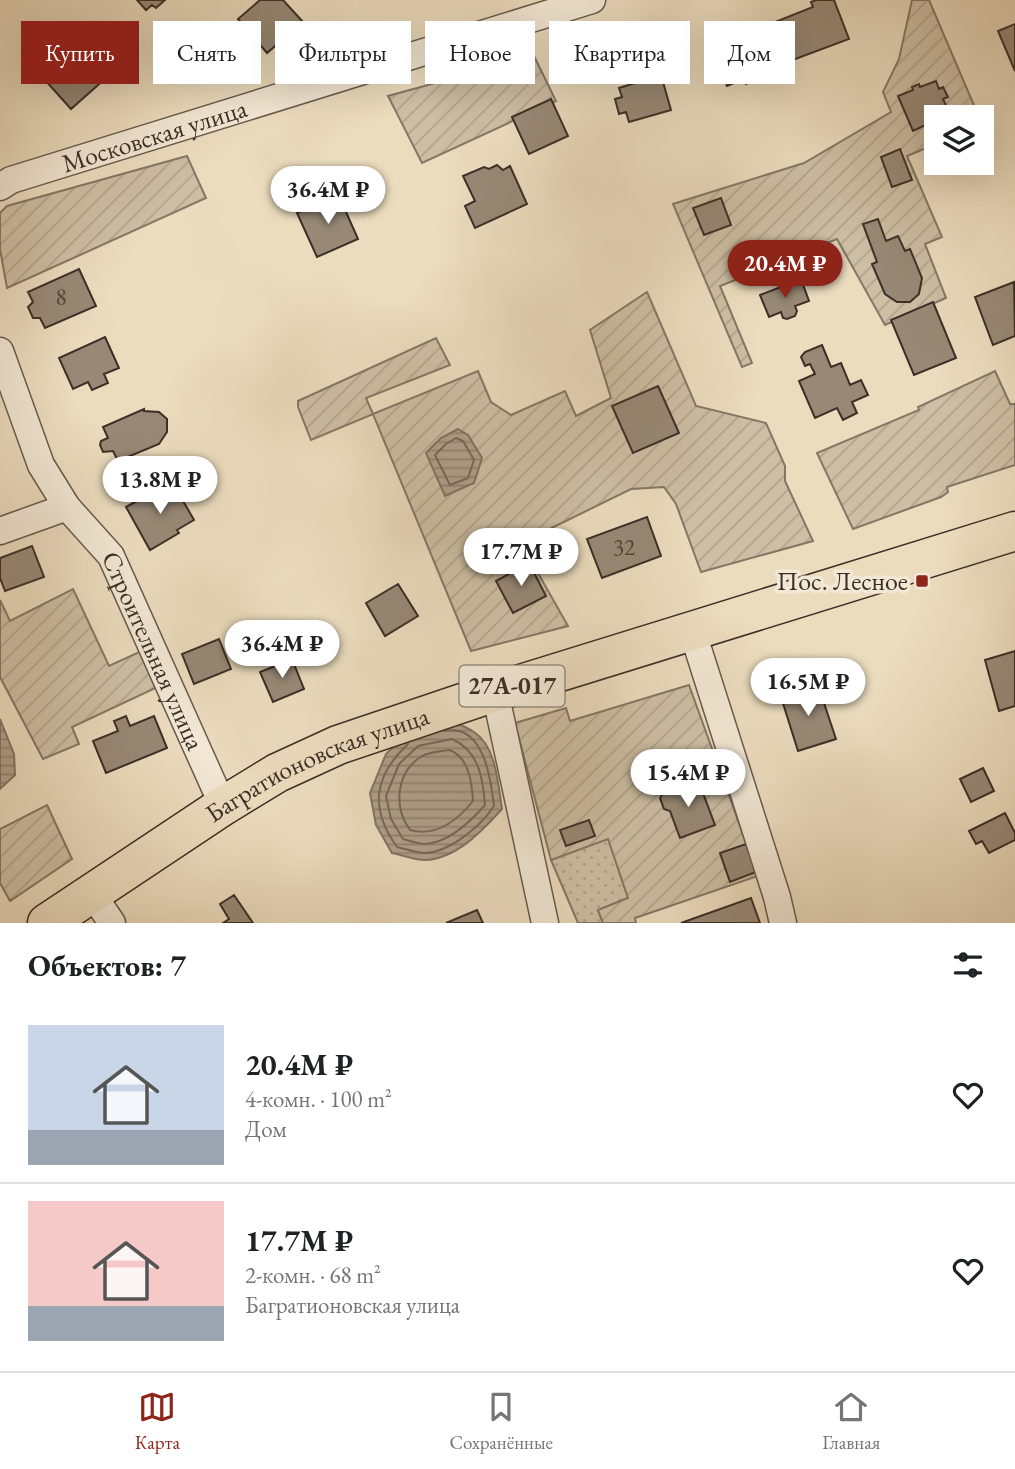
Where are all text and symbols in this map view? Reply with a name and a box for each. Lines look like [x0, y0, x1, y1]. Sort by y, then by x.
chip: Купить [21, 21, 139, 84]
chip: Снять [153, 21, 261, 84]
chip: Фильтры [275, 21, 411, 84]
chip: Новое [425, 21, 535, 84]
chip: Квартира [549, 21, 690, 84]
chip: Дом [704, 21, 795, 84]
street label: Московская улица [58, 91, 252, 180]
map controls [924, 105, 994, 175]
button: layers [924, 105, 994, 175]
pin: 36.4M ₽ [263, 166, 393, 226]
text: 36.4M ₽ [287, 174, 369, 204]
pin: 20.4M ₽ [720, 240, 850, 300]
text: 20.4M ₽ [744, 248, 826, 278]
house number: 8 [55, 282, 67, 312]
pin: 13.8M ₽ [95, 456, 225, 516]
text: 13.8M ₽ [119, 464, 201, 494]
pin: 17.7M ₽ [456, 528, 586, 588]
house number: 32 [613, 532, 635, 562]
text: 17.7M ₽ [480, 536, 562, 566]
street label: Строительная улица [94, 546, 213, 756]
place label: Пос. Лесное [777, 564, 908, 598]
marker: Пос. Лесное [914, 573, 930, 589]
pin: 36.4M ₽ [217, 620, 347, 680]
text: 36.4M ₽ [241, 628, 323, 658]
pin: 16.5M ₽ [743, 658, 873, 718]
road number: 27А-017 [460, 666, 564, 706]
text: 16.5M ₽ [767, 666, 849, 696]
street label: Багратионовская улица [199, 698, 434, 830]
pin: 15.4M ₽ [623, 750, 753, 809]
text: 15.4M ₽ [647, 757, 729, 787]
text: Объектов: 7 [28, 946, 186, 985]
icon: filters [949, 946, 987, 984]
text: 20.4M ₽ [245, 1045, 353, 1084]
icon: home [84, 1053, 168, 1137]
icon: heart [949, 1076, 987, 1114]
text: 4-комн. · 100 m² [245, 1084, 392, 1114]
text: Дом [245, 1114, 287, 1144]
text: 17.7M ₽ [245, 1221, 353, 1260]
icon: home [84, 1229, 168, 1313]
icon: heart [949, 1252, 987, 1290]
text: 2-комн. · 68 m² [245, 1260, 381, 1290]
text: Багратионовская улица [245, 1290, 460, 1320]
tab: Карта [135, 1388, 180, 1455]
tab: Сохранённые [449, 1388, 553, 1455]
tab: Главная [822, 1388, 880, 1455]

